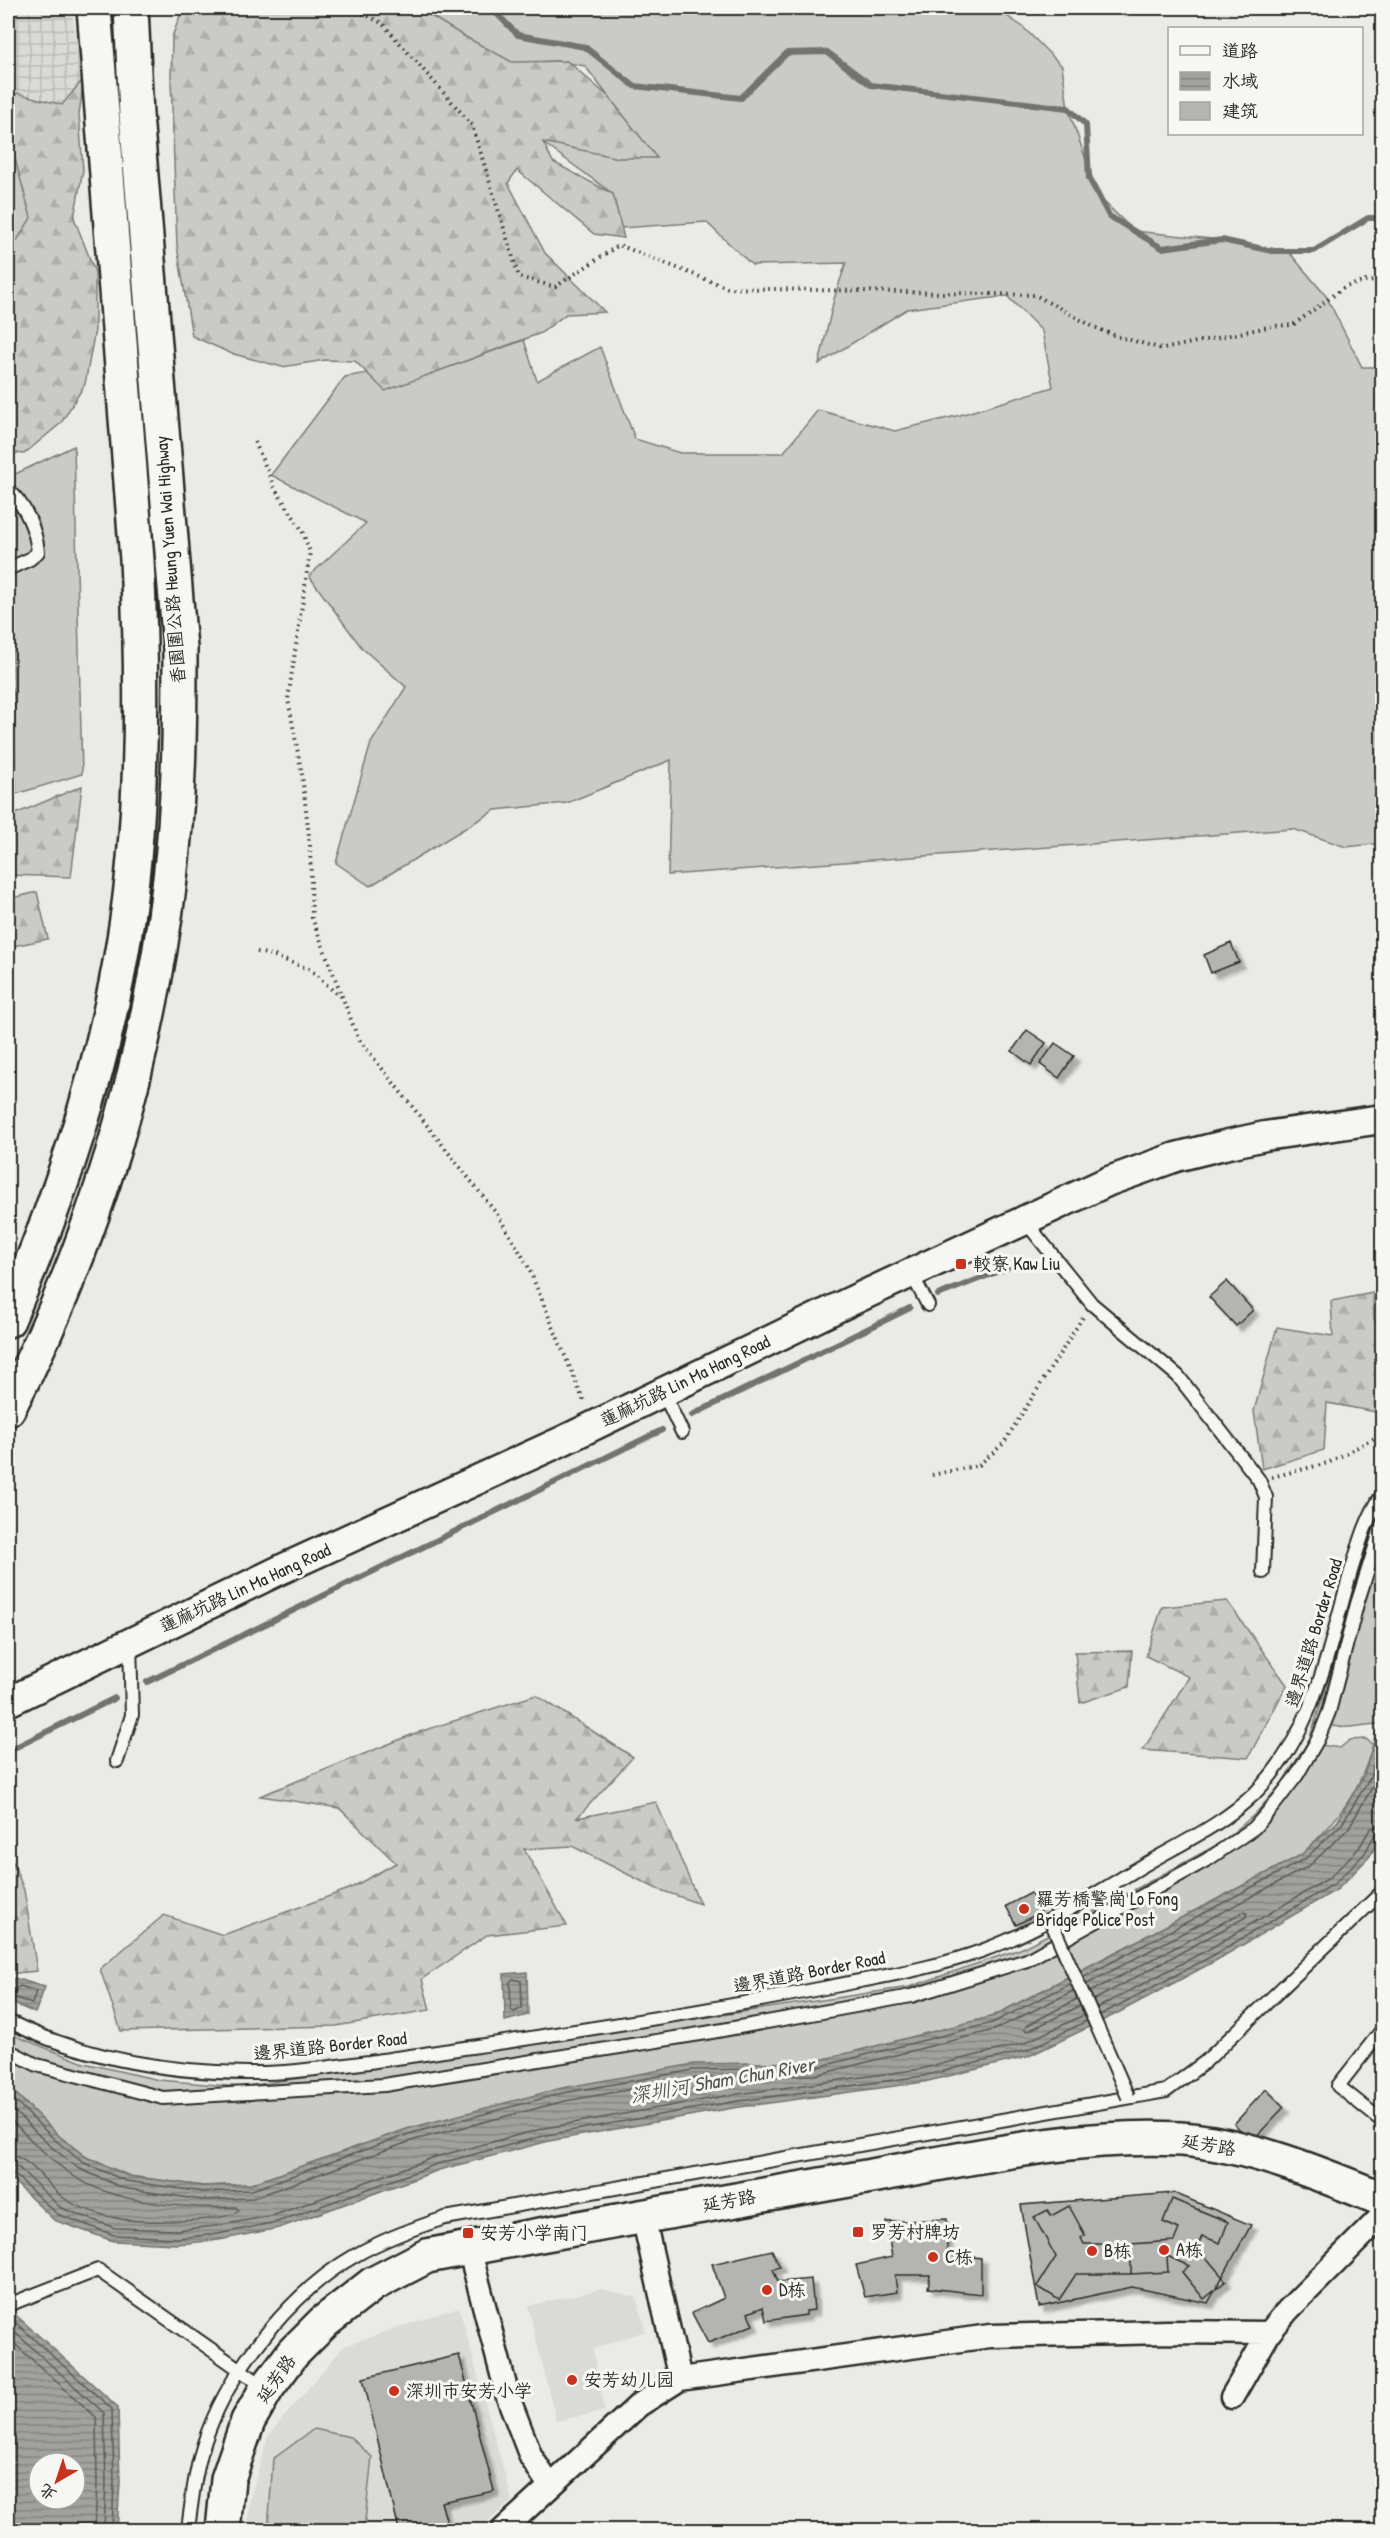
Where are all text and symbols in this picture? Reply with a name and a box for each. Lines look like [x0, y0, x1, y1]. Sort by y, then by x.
legend [1168, 27, 1363, 135]
text: 道路 [1222, 38, 1258, 63]
text: 水域 [1222, 68, 1258, 93]
text: 建筑 [1222, 98, 1258, 123]
street label: 香園圍公路 Heung Yuen Wai Highway [148, 435, 191, 685]
place label: 較寮 Kaw Liu [973, 1251, 1060, 1276]
marker: 較寮 Kaw Liu [954, 1257, 968, 1271]
street label: 蓮麻坑路 Lin Ma Hang Road [596, 1328, 774, 1433]
street label: 蓮麻坑路 Lin Ma Hang Road [155, 1537, 335, 1638]
street label: 邊界道路 Border Road [1279, 1555, 1348, 1710]
place label: 羅芳橋警崗 Lo Fong Bridge Police Post [1036, 1886, 1178, 1932]
marker: 羅芳橋警崗 Lo Fong Bridge Police Post [1017, 1902, 1031, 1916]
street label: 邊界道路 Border Road [731, 1945, 887, 1998]
street label: 邊界道路 Border Road [252, 2025, 408, 2066]
water label: 深圳河 Sham Chun River [628, 2050, 818, 2109]
street label: 延芳路 [1180, 2128, 1238, 2162]
street label: 延芳路 [700, 2184, 758, 2218]
place label: 罗芳村牌坊 [870, 2219, 960, 2244]
place label: 安芳小学南门 [480, 2220, 588, 2245]
marker: 罗芳村牌坊 [851, 2225, 865, 2239]
marker: 安芳小学南门 [461, 2226, 475, 2240]
place label: A栋 [1176, 2237, 1203, 2262]
place label: B栋 [1104, 2238, 1131, 2263]
marker: A栋 [1157, 2243, 1171, 2257]
place label: C栋 [945, 2244, 973, 2269]
marker: B栋 [1085, 2244, 1099, 2258]
marker: C栋 [926, 2250, 940, 2264]
place label: D栋 [779, 2277, 806, 2302]
marker: D栋 [760, 2283, 774, 2297]
street label: 延芳路 [250, 2349, 301, 2408]
place label: 安芳幼儿园 [584, 2367, 674, 2392]
marker: 安芳幼儿园 [565, 2373, 579, 2387]
place label: 深圳市安芳小学 [406, 2378, 532, 2403]
marker: 深圳市安芳小学 [387, 2384, 401, 2398]
north arrow [27, 2451, 87, 2511]
text: 北 [34, 2479, 61, 2506]

